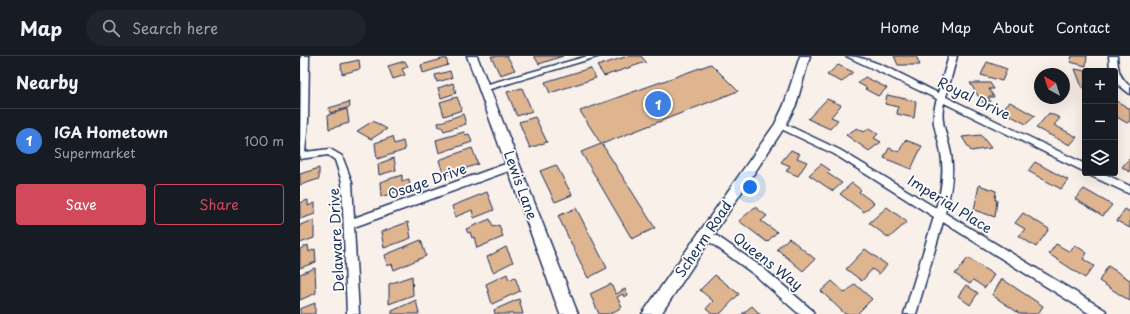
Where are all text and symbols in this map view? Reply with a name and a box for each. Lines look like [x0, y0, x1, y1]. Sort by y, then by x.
search box [86, 10, 366, 46]
text: Map [20, 14, 62, 42]
text: Search here [132, 16, 218, 39]
icon: search [100, 17, 122, 39]
text: Home [880, 17, 919, 38]
text: Map [941, 17, 971, 38]
text: About [993, 17, 1034, 38]
text: Contact [1056, 17, 1110, 38]
north arrow [1034, 68, 1070, 104]
map controls [1082, 68, 1118, 176]
button: + [1082, 68, 1118, 104]
text: Nearby [16, 69, 78, 95]
street label: Royal Drive [934, 71, 1014, 125]
pin: 1 [645, 89, 671, 119]
button: − [1082, 104, 1118, 140]
text: IGA Hometown [54, 120, 168, 143]
text: 1 [26, 131, 32, 150]
text: 100 m [244, 131, 284, 150]
button: layers [1082, 140, 1118, 176]
text: Supermarket [54, 143, 136, 162]
street label: Lewis Lane [499, 147, 543, 223]
street label: Osage Drive [385, 158, 469, 204]
street label: Imperial Place [904, 170, 996, 238]
your location [740, 177, 760, 197]
button: Save [16, 184, 146, 225]
button: Share [154, 184, 284, 225]
street label: Delaware Drive [323, 188, 349, 292]
street label: Scherm Road [669, 196, 737, 282]
street label: Queens Way [729, 227, 807, 295]

